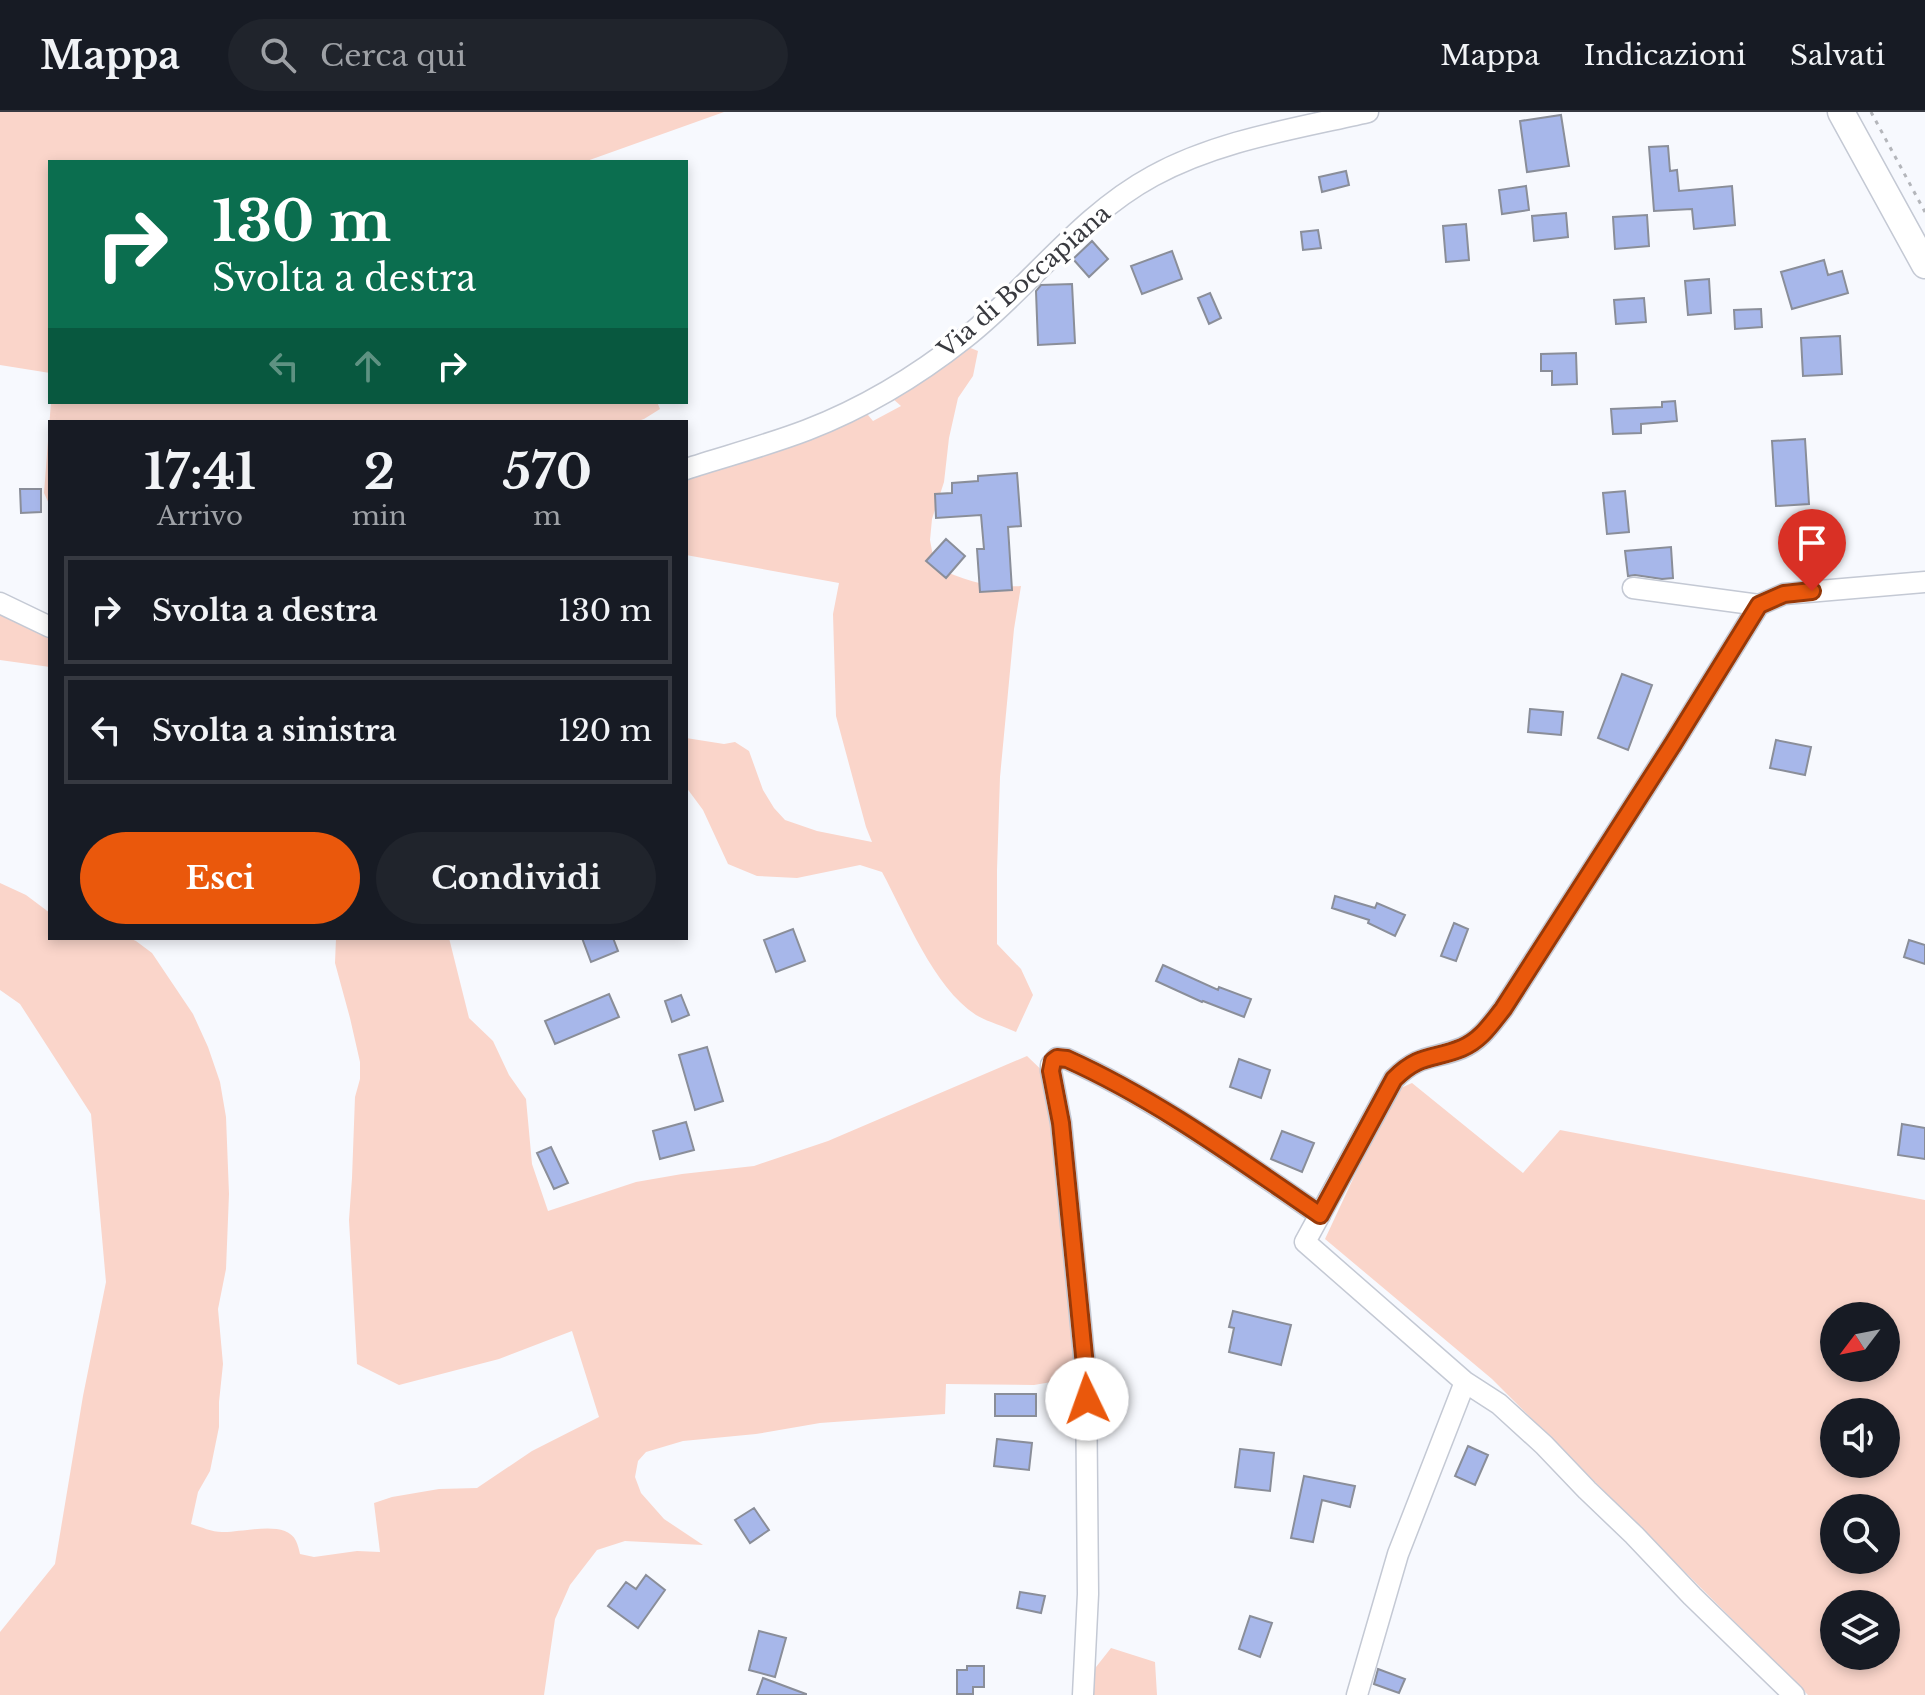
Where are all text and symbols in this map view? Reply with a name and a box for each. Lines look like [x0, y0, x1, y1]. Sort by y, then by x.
search box [228, 19, 788, 91]
text: Mappa [40, 32, 180, 79]
icon: search [256, 33, 300, 77]
text: Cerca qui [320, 37, 466, 74]
text: Mappa [1440, 38, 1540, 73]
text: Indicazioni [1584, 38, 1746, 73]
text: Salvati [1790, 38, 1885, 73]
text: 130 m [212, 187, 391, 256]
icon: right [80, 192, 184, 296]
street label: Via di Boccapiana [931, 198, 1117, 364]
text: Svolta a destra [212, 256, 476, 301]
icon: left [262, 344, 306, 388]
icon: ahead [346, 344, 390, 388]
icon: right [430, 344, 474, 388]
text: 17:41 [144, 442, 256, 502]
text: 2 [364, 442, 395, 502]
text: 570 [503, 442, 592, 502]
text: Arrivo [157, 500, 243, 532]
text: min [352, 500, 407, 532]
text: m [533, 500, 561, 532]
pin [1778, 509, 1846, 591]
icon: arrive [1790, 521, 1834, 565]
icon: right [84, 588, 128, 632]
text: Svolta a destra [152, 592, 378, 629]
text: 130 m [558, 592, 652, 629]
icon: left [84, 708, 128, 752]
text: Svolta a sinistra [152, 712, 397, 749]
text: 120 m [558, 712, 652, 749]
button: Esci [80, 832, 360, 924]
button: Condividi [376, 832, 656, 924]
north arrow [1820, 1302, 1900, 1382]
map controls [1820, 1302, 1900, 1670]
position arrow [1045, 1357, 1129, 1441]
button: sound [1820, 1398, 1900, 1478]
button: search [1820, 1494, 1900, 1574]
button: layers [1820, 1590, 1900, 1670]

